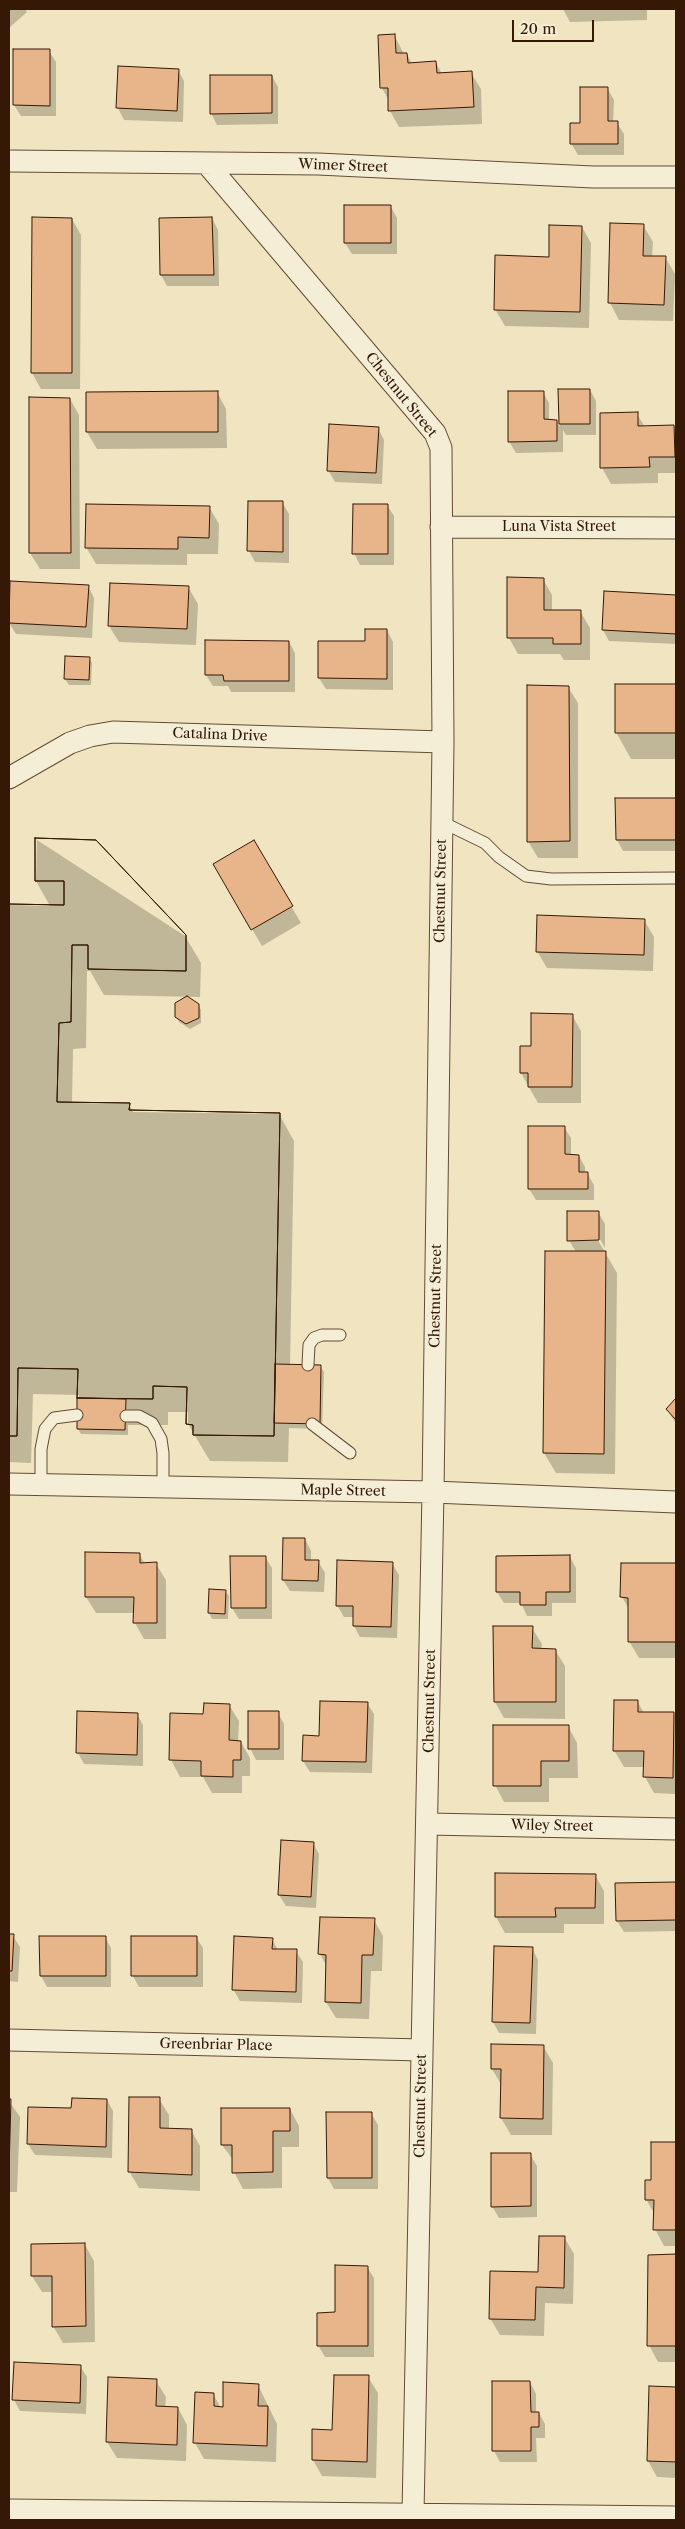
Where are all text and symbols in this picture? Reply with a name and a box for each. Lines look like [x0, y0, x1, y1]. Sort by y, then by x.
scale bar [515, 10, 598, 42]
text: 20 m [520, 19, 556, 38]
street label: Wimer Street [298, 156, 388, 176]
street label: Chestnut Street [362, 349, 440, 441]
street label: Luna Vista Street [502, 519, 616, 535]
street label: Catalina Drive [172, 725, 268, 745]
street label: Chestnut Street [432, 839, 450, 943]
street label: Chestnut Street [427, 1244, 445, 1348]
street label: Maple Street [300, 1482, 386, 1500]
street label: Chestnut Street [421, 1649, 439, 1753]
street label: Wiley Street [511, 1817, 593, 1835]
street label: Greenbriar Place [159, 2036, 273, 2054]
street label: Chestnut Street [412, 2054, 430, 2158]

